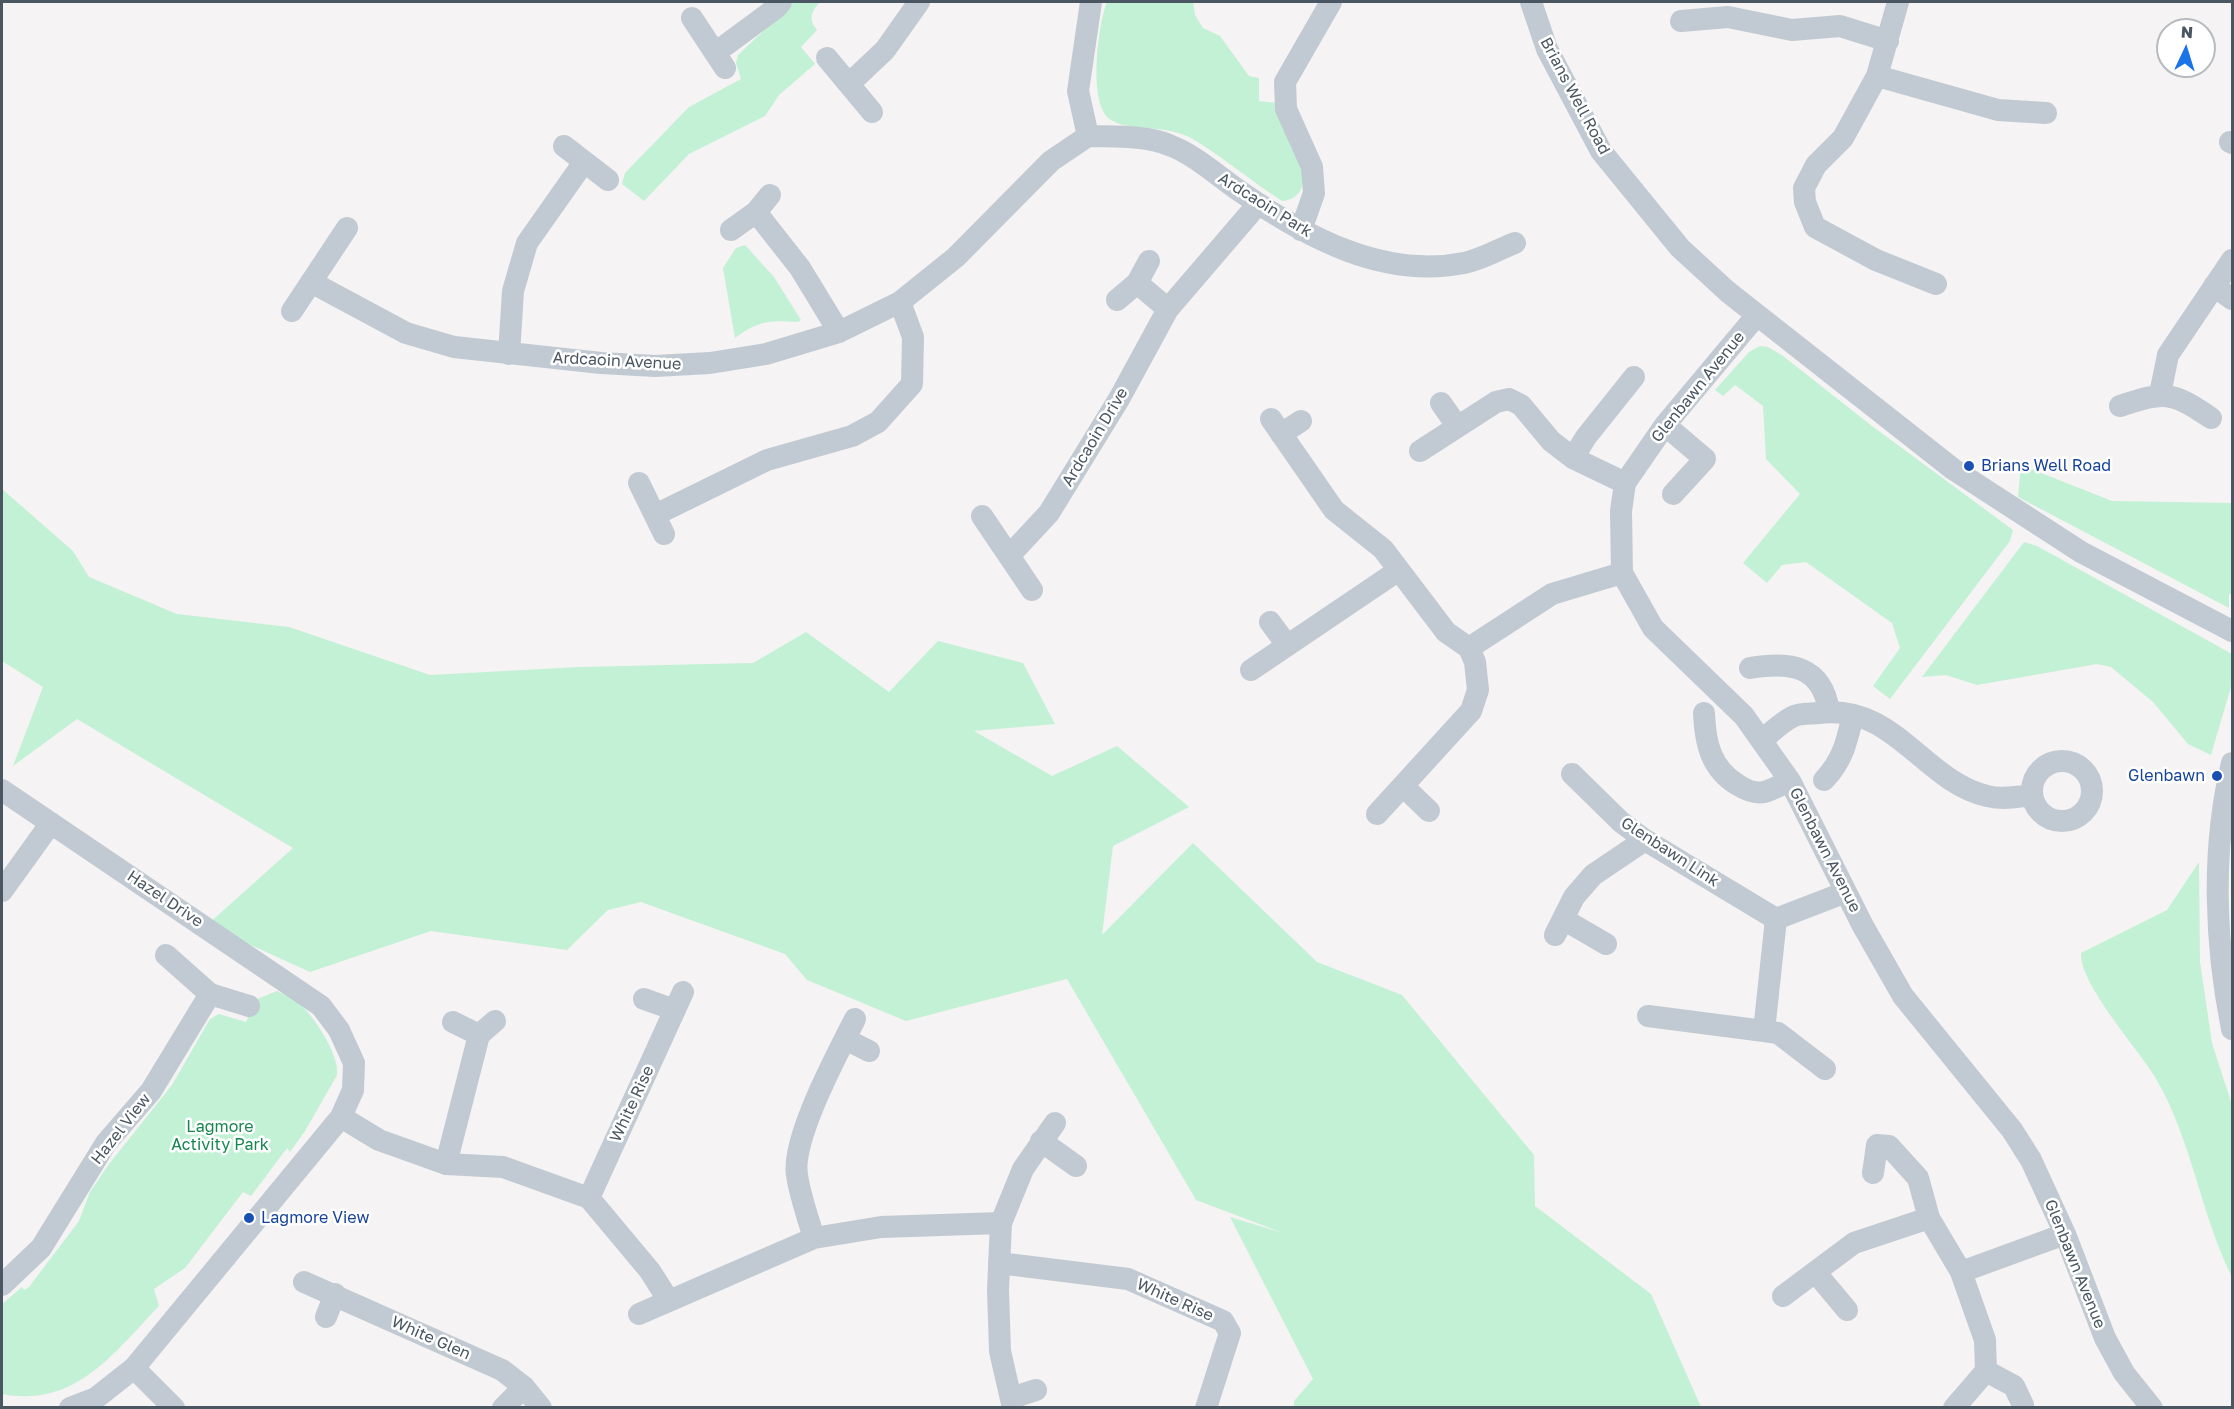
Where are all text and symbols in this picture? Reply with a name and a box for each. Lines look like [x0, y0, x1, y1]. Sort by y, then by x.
north arrow [2156, 18, 2216, 78]
text: N [2180, 22, 2194, 42]
street label: Brians Well Road [1536, 34, 1614, 158]
street label: Ardcaoin Park [1215, 169, 1315, 241]
street label: Glenbawn Avenue [1647, 328, 1749, 446]
street label: Ardcaoin Avenue [552, 348, 682, 374]
street label: Ardcaoin Drive [1058, 384, 1132, 490]
place label: Brians Well Road [1981, 456, 2111, 476]
marker: Brians Well Road [1962, 459, 1976, 473]
place label: Glenbawn [2128, 766, 2205, 786]
marker: Glenbawn [2210, 769, 2224, 783]
street label: Glenbawn Avenue [1785, 784, 1865, 916]
street label: Glenbawn Link [1617, 813, 1723, 891]
street label: Hazel Drive [123, 867, 207, 931]
street label: White Rise [606, 1063, 658, 1145]
street label: Hazel View [87, 1090, 155, 1168]
park label: Lagmore Activity Park [171, 1117, 269, 1155]
street label: Glenbawn Avenue [2040, 1197, 2110, 1331]
place label: Lagmore View [261, 1208, 369, 1228]
marker: Lagmore View [242, 1211, 256, 1225]
street label: White Rise [1134, 1275, 1216, 1325]
street label: White Glen [388, 1312, 474, 1364]

